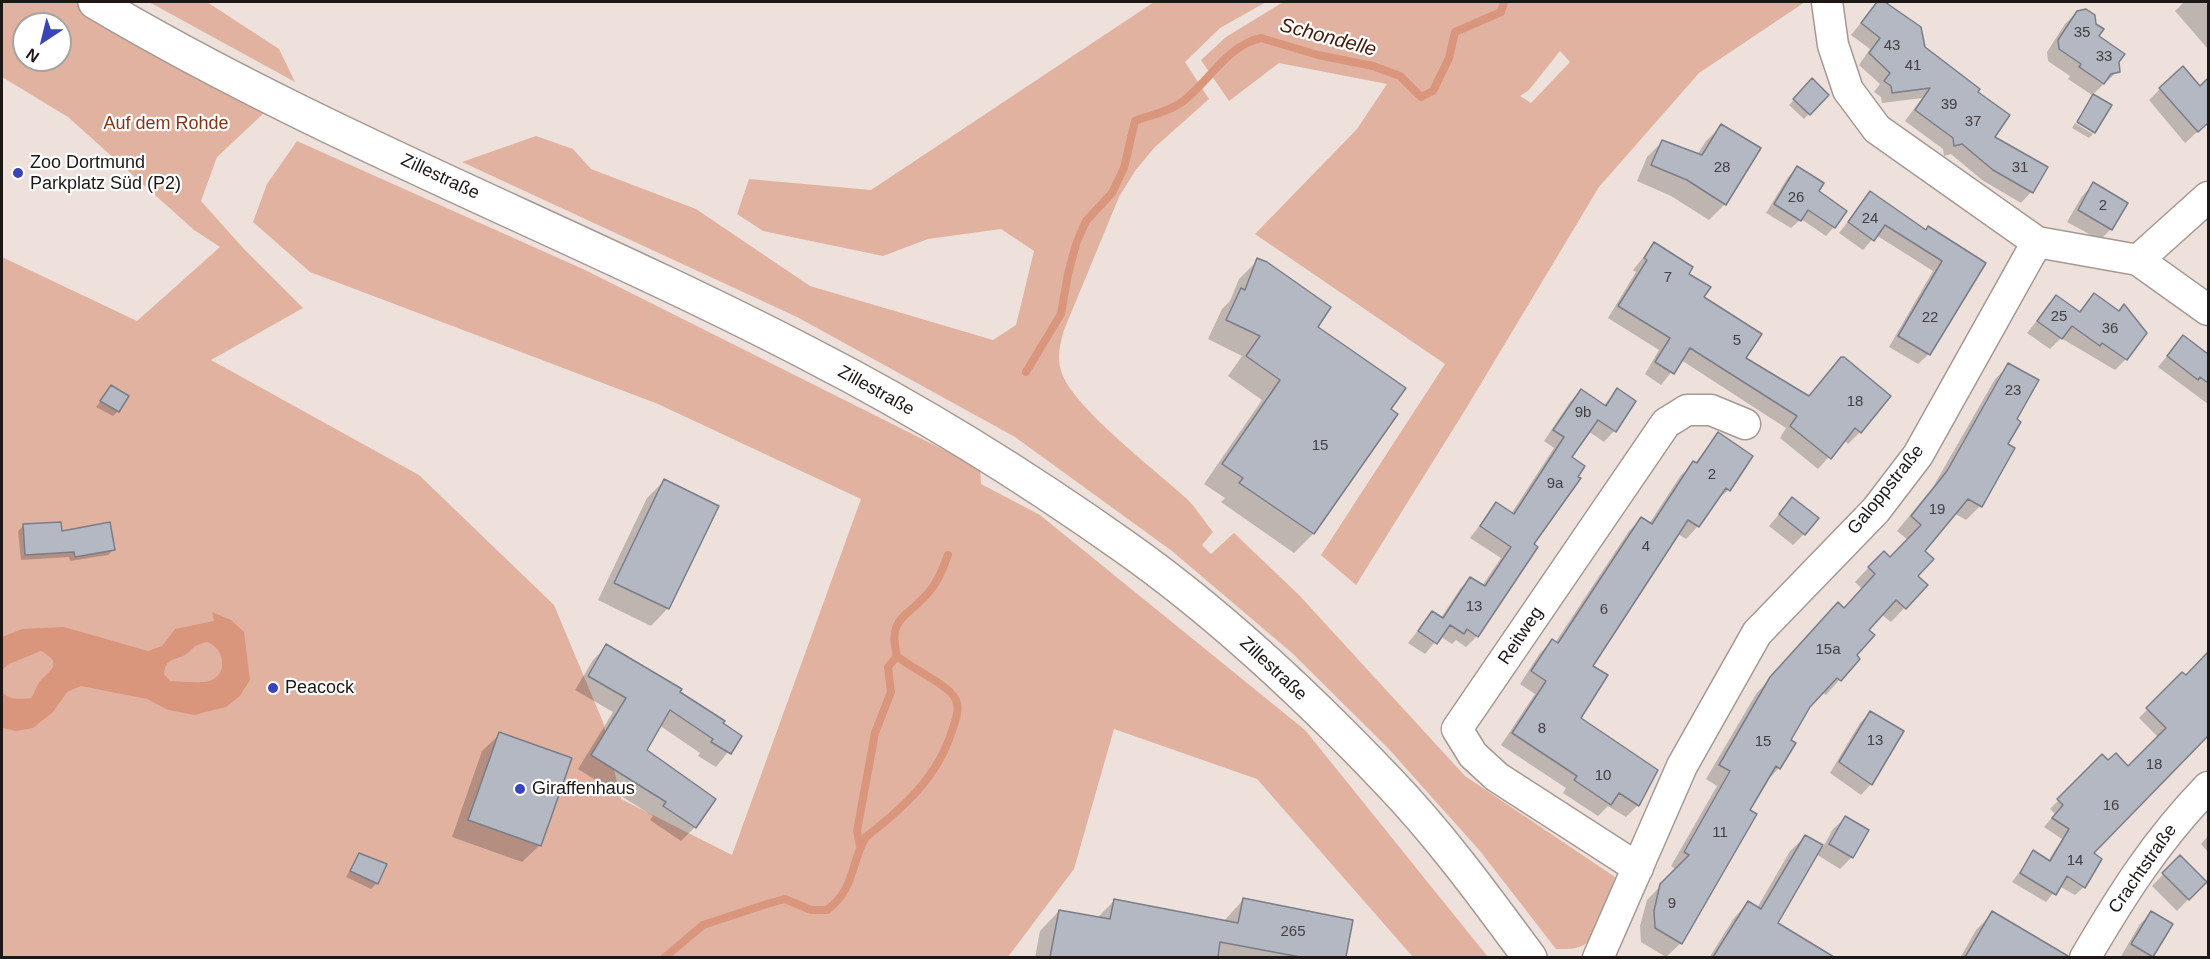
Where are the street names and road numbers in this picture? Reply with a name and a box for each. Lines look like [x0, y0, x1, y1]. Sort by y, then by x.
street label: Zillestraße [397, 149, 483, 205]
street label: Zillestraße [834, 361, 918, 421]
street label: Galoppstraße [1843, 441, 1929, 539]
street label: Reitweg [1494, 603, 1548, 669]
street label: Zillestraße [1235, 632, 1311, 706]
street label: Crachtstraße [2104, 820, 2182, 918]

